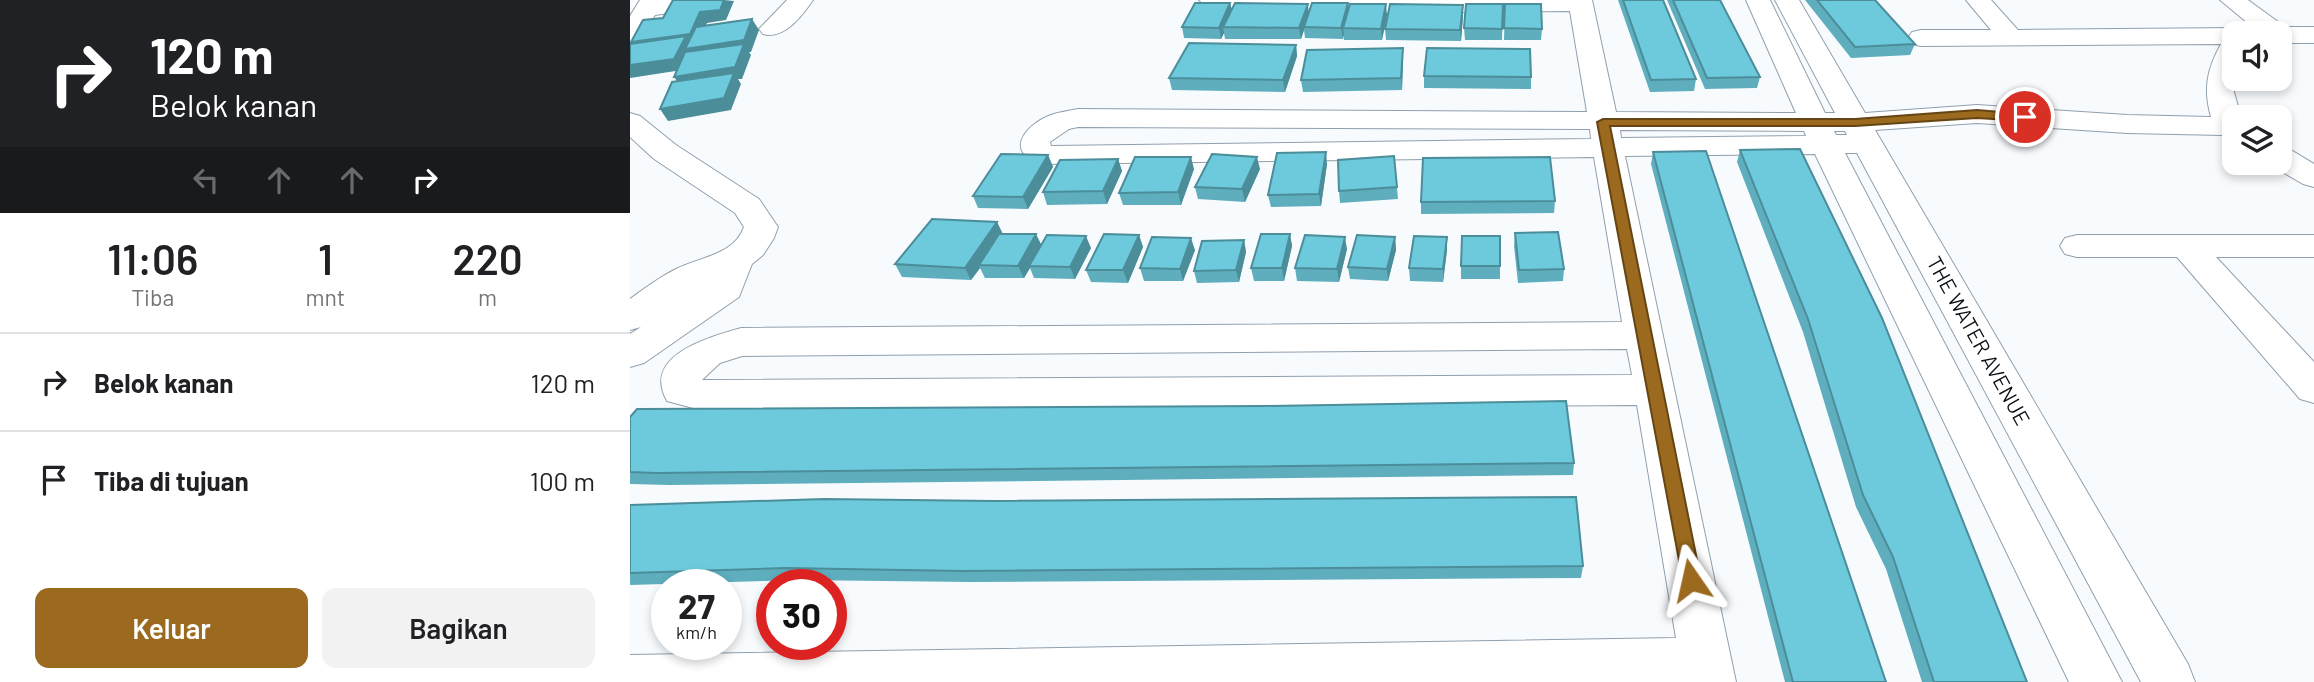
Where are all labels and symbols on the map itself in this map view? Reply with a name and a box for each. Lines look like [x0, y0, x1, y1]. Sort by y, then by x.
pin [1995, 87, 2055, 147]
street label: THE WATER AVENUE [1923, 251, 2036, 429]
position arrow [1654, 543, 1728, 617]
speed limit sign: 30 [756, 569, 847, 660]

